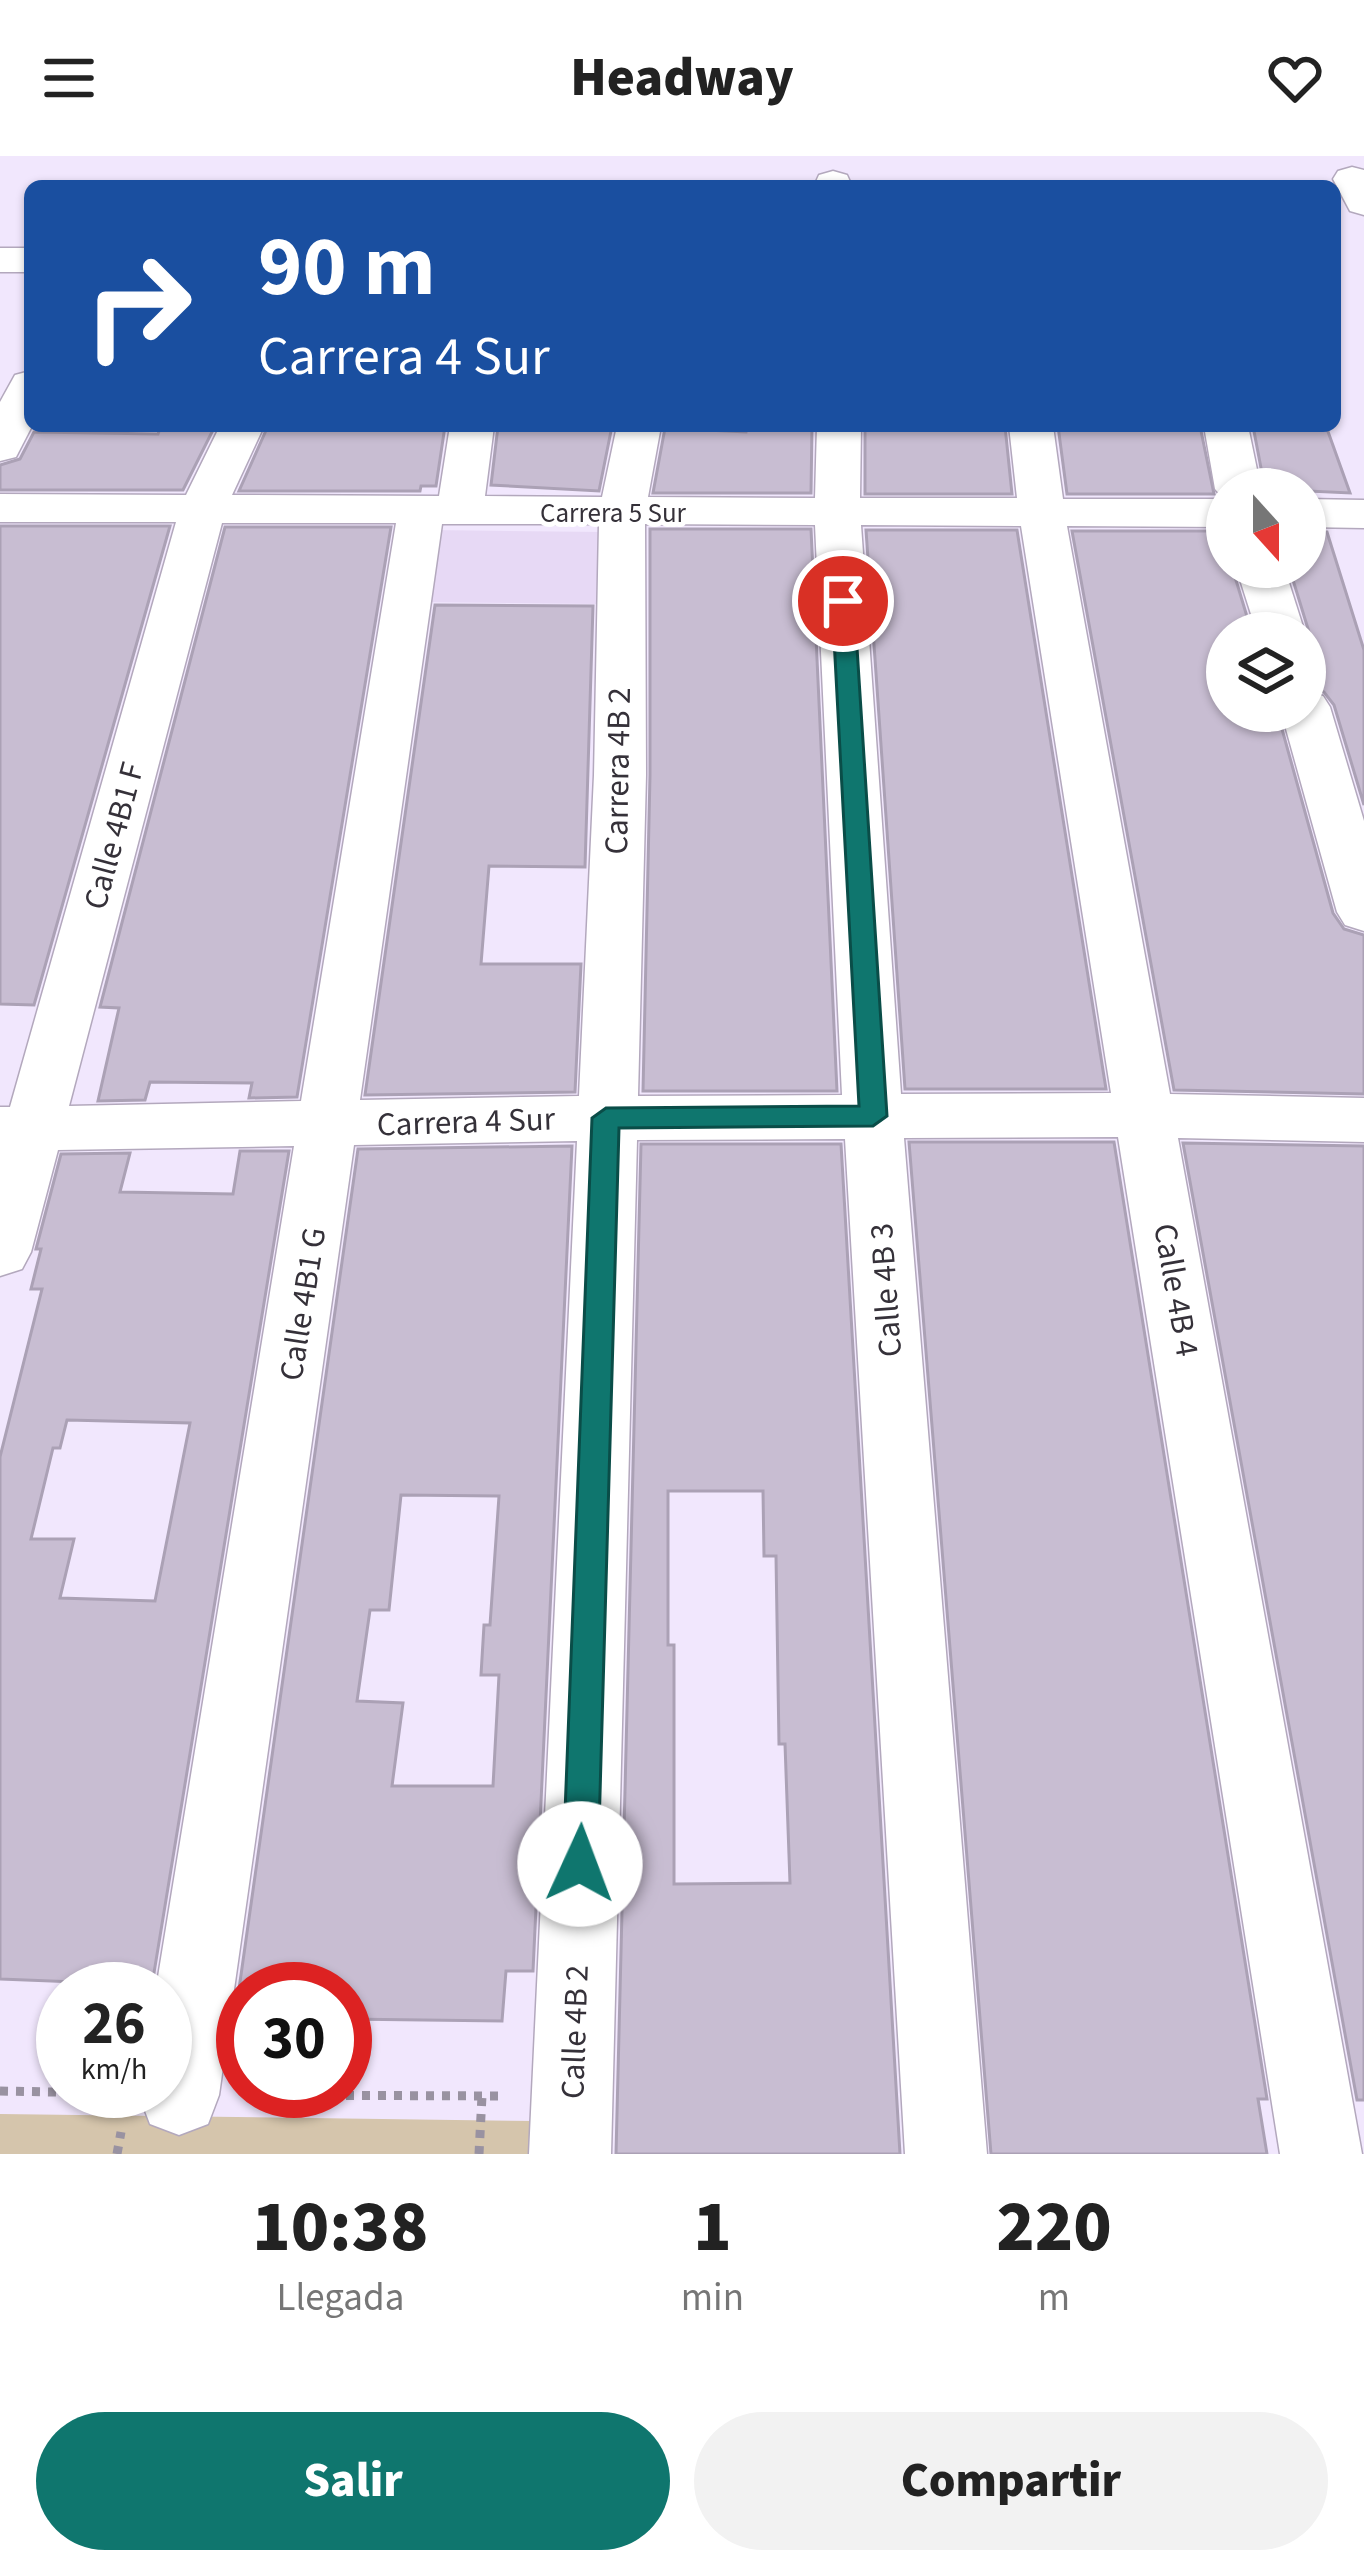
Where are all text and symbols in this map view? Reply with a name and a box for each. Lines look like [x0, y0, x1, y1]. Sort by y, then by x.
text: Headway [570, 40, 794, 117]
icon: menu [36, 45, 102, 111]
icon: heart [1262, 45, 1328, 111]
text: 90 m [258, 208, 436, 328]
icon: right [60, 228, 216, 384]
text: Carrera 4 Sur [258, 319, 550, 396]
north arrow [1206, 468, 1326, 588]
map controls [1206, 468, 1326, 732]
street label: Carrera 5 Sur [540, 494, 687, 533]
pin [792, 550, 894, 652]
icon: arrive [810, 568, 876, 634]
button: layers [1206, 612, 1326, 732]
street label: Carrera 4B 2 [593, 687, 643, 855]
street label: Calle 4B1 F [72, 757, 156, 915]
street label: Carrera 4 Sur [376, 1095, 556, 1149]
street label: Calle 4B 4 [1141, 1220, 1211, 1360]
street label: Calle 4B 3 [858, 1221, 914, 1359]
street label: Calle 4B1 G [268, 1224, 338, 1384]
position arrow [517, 1801, 643, 1927]
speed limit sign: 30 [216, 1962, 372, 2118]
street label: Calle 4B 2 [549, 1964, 601, 2100]
text: 26 [82, 1982, 146, 2067]
text: km/h [81, 2048, 147, 2091]
text: 10:38 [252, 2176, 428, 2279]
text: 1 [693, 2176, 732, 2279]
text: 220 [996, 2176, 1112, 2279]
text: Llegada [276, 2270, 404, 2326]
text: min [681, 2270, 744, 2326]
text: m [1038, 2270, 1070, 2326]
button: Salir [36, 2412, 670, 2550]
button: Compartir [694, 2412, 1328, 2550]

